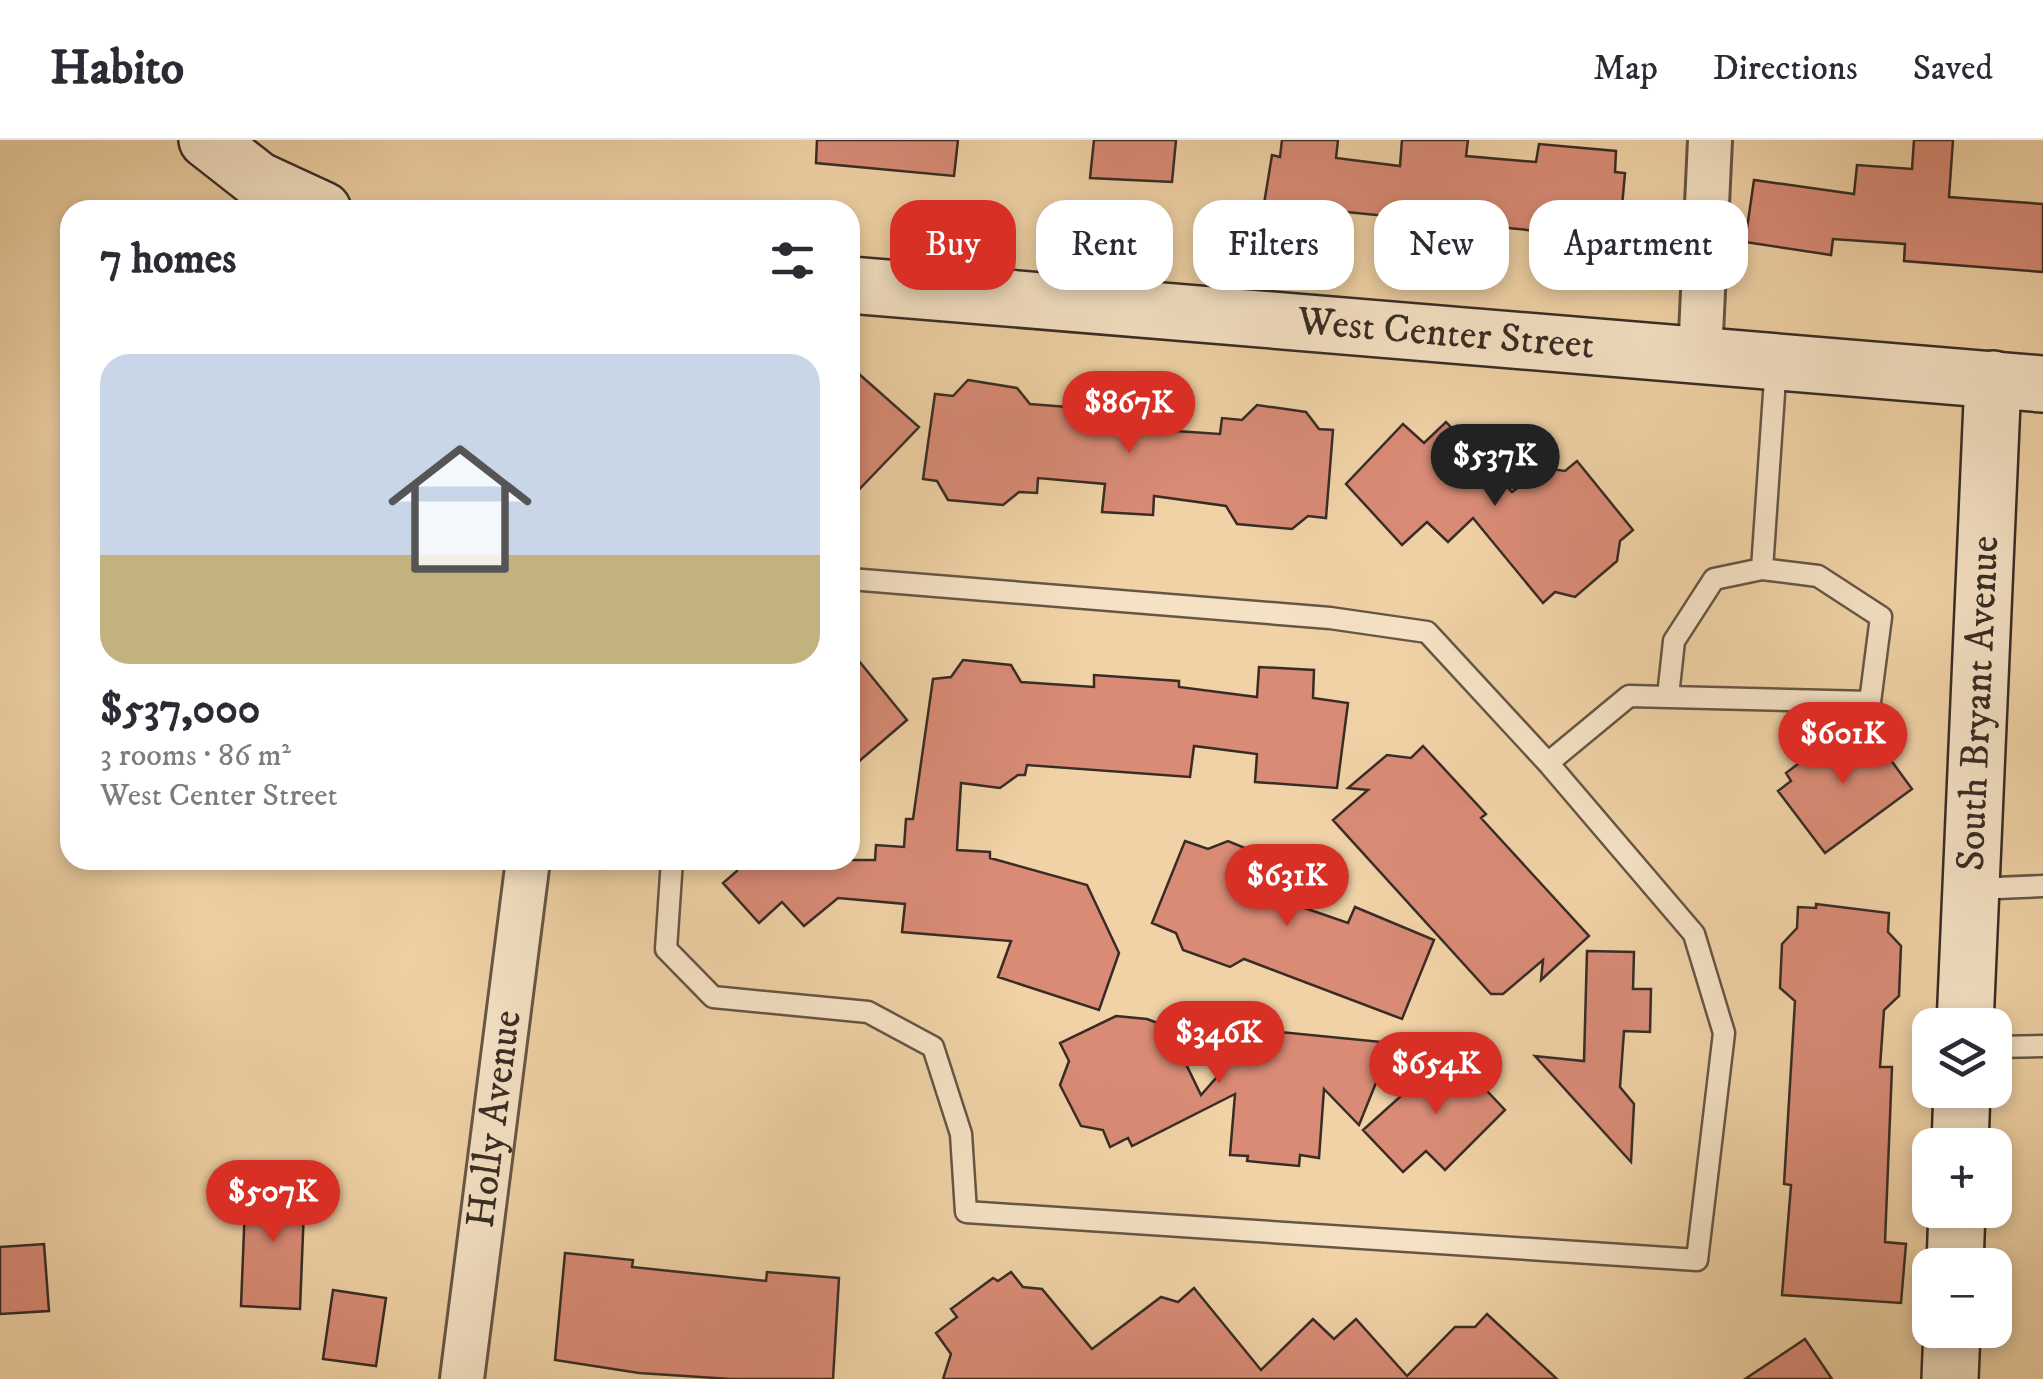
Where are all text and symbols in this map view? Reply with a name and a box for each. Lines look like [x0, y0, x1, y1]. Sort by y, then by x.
text: Habito [50, 39, 184, 99]
text: Map [1593, 47, 1658, 91]
text: Directions [1713, 47, 1858, 91]
text: Saved [1913, 47, 1993, 91]
chip: Buy [890, 200, 1016, 290]
chip: Rent [1036, 200, 1173, 290]
chip: Filters [1193, 200, 1354, 290]
chip: New [1374, 200, 1509, 290]
chip: Apartment [1529, 200, 1748, 290]
icon: filters [765, 233, 820, 288]
text: 7 homes [100, 234, 236, 286]
street label: West Center Street [1295, 297, 1596, 372]
pin: $867K [1059, 371, 1199, 456]
text: $867K [1084, 383, 1174, 423]
icon: home [370, 419, 550, 599]
pin: $537K [1425, 424, 1565, 509]
text: $537K [1453, 436, 1537, 476]
street label: South Bryant Avenue [1947, 535, 2011, 872]
text: $537,000 [100, 684, 260, 736]
pin: $601K [1773, 702, 1913, 787]
text: $601K [1800, 714, 1886, 754]
text: 3 rooms · 86 m² [100, 736, 291, 776]
text: West Center Street [100, 776, 338, 816]
pin: $631K [1217, 844, 1357, 929]
text: $631K [1247, 856, 1327, 896]
pin: $346K [1149, 1001, 1289, 1086]
street label: Holly Avenue [456, 1007, 534, 1231]
map controls [1912, 1008, 2012, 1348]
button: layers [1912, 1008, 2012, 1108]
text: $346K [1176, 1013, 1262, 1053]
pin: $654K [1366, 1032, 1506, 1117]
text: $654K [1391, 1044, 1481, 1084]
button: + [1912, 1128, 2012, 1228]
pin: $507K [203, 1160, 343, 1245]
text: $507K [228, 1172, 318, 1212]
button: − [1912, 1248, 2012, 1348]

